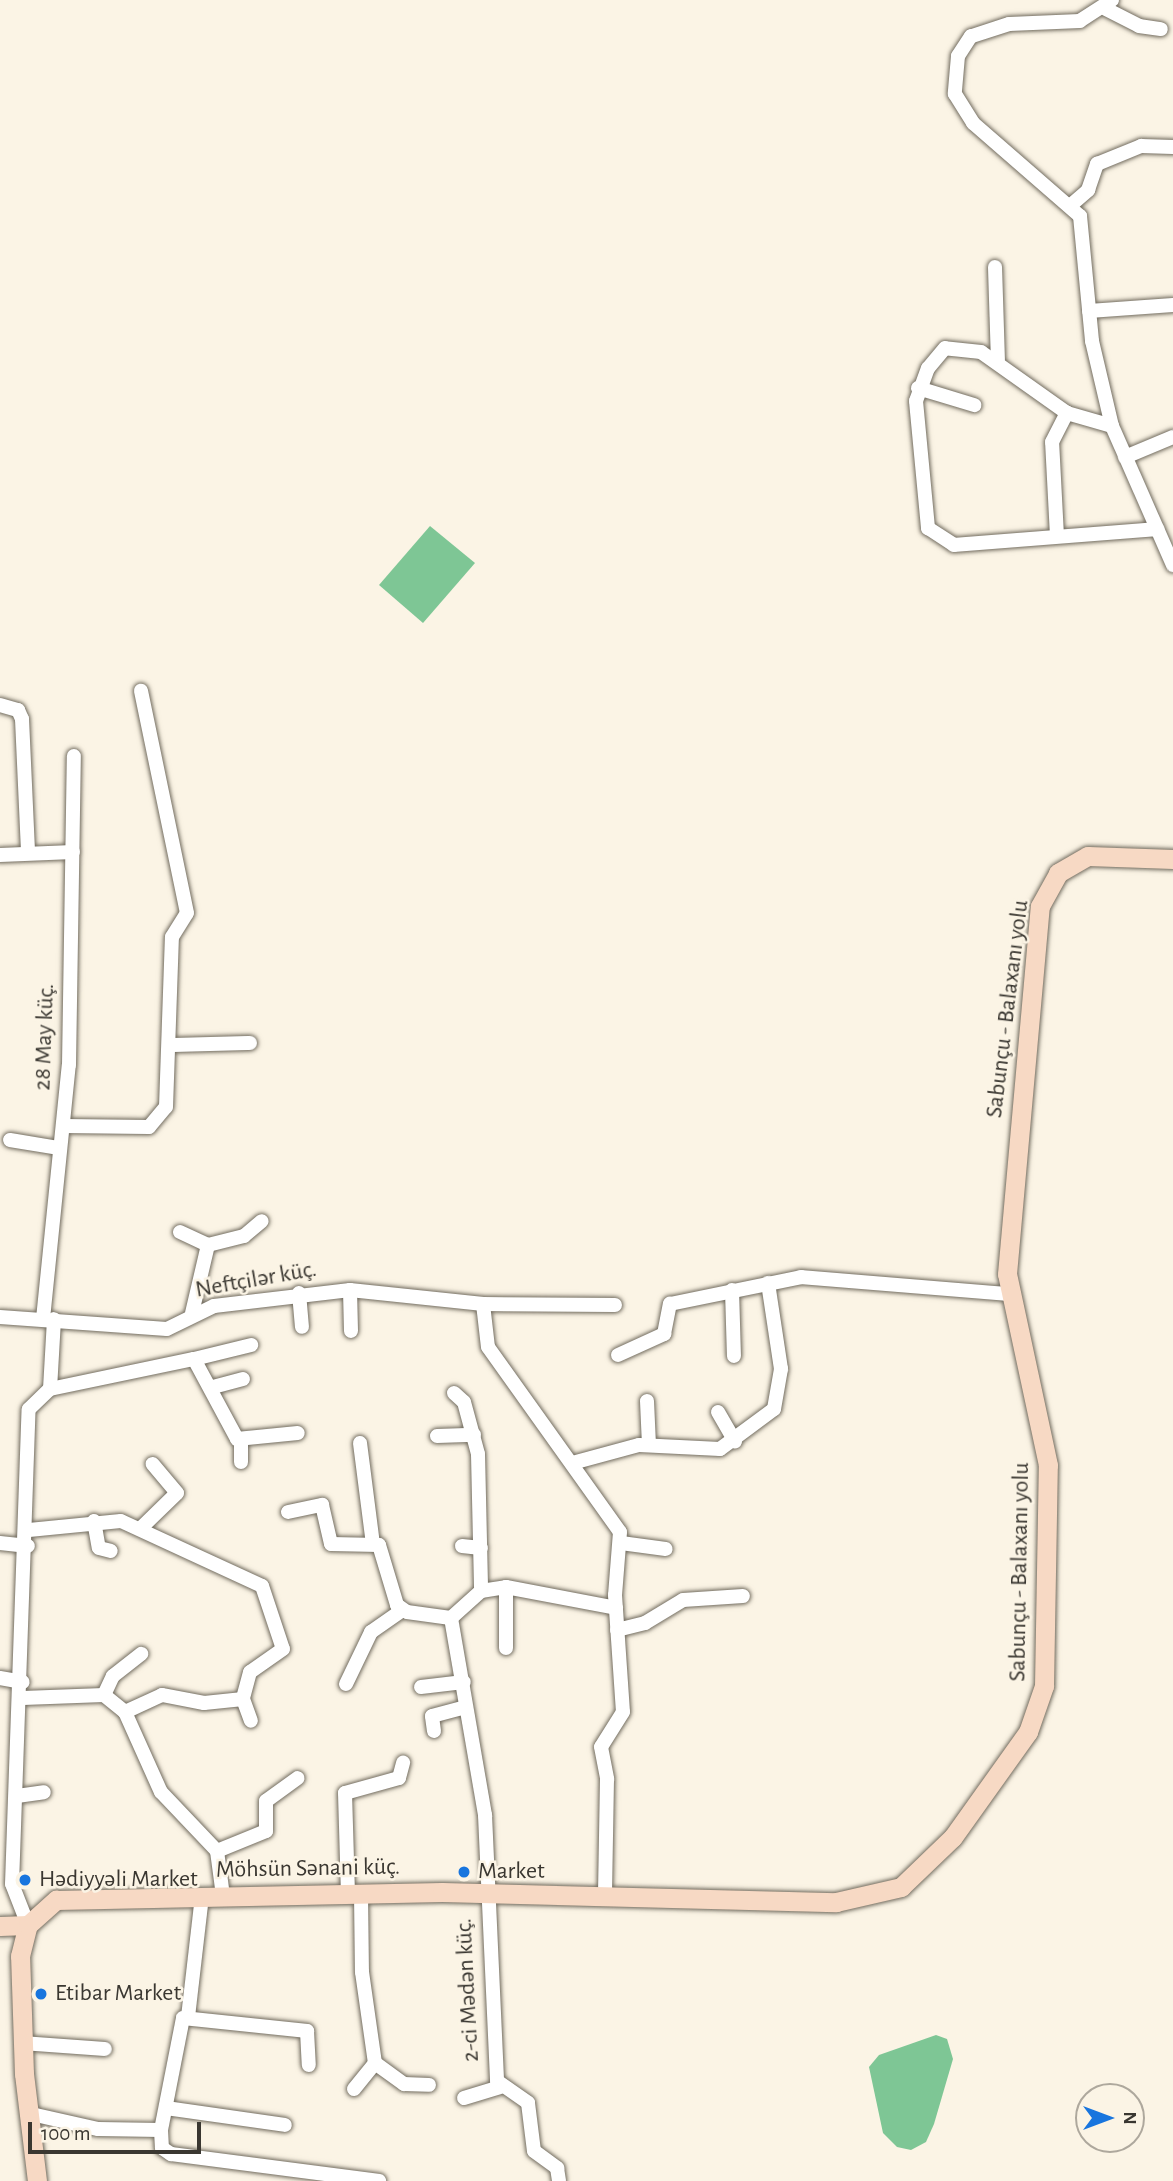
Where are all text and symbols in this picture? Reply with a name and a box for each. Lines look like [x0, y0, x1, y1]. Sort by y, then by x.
street label: Sabunçu - Balaxanı yolu [980, 898, 1036, 1120]
street label: 28 May küç. [29, 983, 61, 1091]
street label: Neftçilər küç. [193, 1255, 319, 1305]
street label: Sabunçu - Balaxanı yolu [1004, 1462, 1036, 1682]
street label: Möhsün Sənani küç. [216, 1853, 400, 1885]
place label: Market [478, 1858, 545, 1886]
marker: Market [456, 1864, 472, 1880]
place label: Hədiyyəli Market [39, 1866, 198, 1894]
marker: Hədiyyəli Market [17, 1872, 33, 1888]
street label: 2-ci Mədən küç. [450, 1917, 486, 2063]
place label: Etibar Market [55, 1980, 181, 2008]
marker: Etibar Market [33, 1986, 49, 2002]
north arrow [1075, 2083, 1145, 2153]
scale bar [32, 2108, 205, 2152]
text: N [1120, 2111, 1139, 2125]
text: 100 m [41, 2123, 91, 2144]

